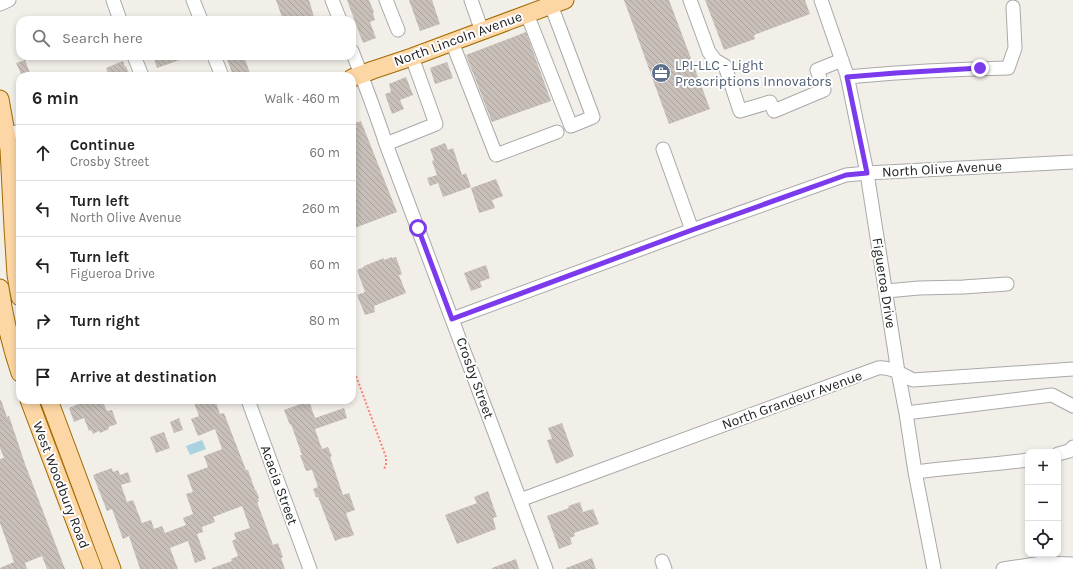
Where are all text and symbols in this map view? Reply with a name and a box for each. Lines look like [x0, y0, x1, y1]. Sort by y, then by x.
street label: North Lincoln Avenue [392, 8, 524, 70]
search box [16, 16, 356, 60]
icon: search [30, 27, 52, 49]
text: Search here [62, 29, 143, 47]
place label: LPI-LLC - Light Prescriptions Innovators [675, 57, 832, 90]
route end [971, 59, 989, 77]
office icon: LPI-LLC - Light Prescriptions Innovators [650, 62, 672, 84]
text: 6 min [32, 88, 79, 108]
text: Walk · 460 m [265, 91, 340, 106]
text: Continue [70, 136, 135, 154]
icon: ahead [32, 142, 54, 164]
text: 60 m [310, 145, 340, 160]
text: Crosby Street [70, 154, 149, 169]
street label: North Olive Avenue [882, 157, 1002, 181]
text: Turn left [70, 192, 129, 210]
icon: left [32, 198, 54, 220]
text: 260 m [302, 201, 340, 216]
text: North Olive Avenue [70, 210, 182, 225]
route start [409, 219, 427, 237]
street label: Figueroa Drive [868, 236, 900, 330]
text: Turn left [70, 248, 129, 266]
icon: left [32, 254, 54, 276]
text: 60 m [310, 257, 340, 272]
text: Figueroa Drive [70, 266, 155, 281]
icon: right [32, 310, 54, 332]
text: Turn right [70, 312, 140, 330]
text: 80 m [309, 313, 340, 328]
street label: Crosby Street [452, 335, 498, 421]
icon: arrive [32, 366, 54, 388]
street label: North Grandeur Avenue [720, 367, 864, 433]
text: Arrive at destination [70, 368, 217, 386]
street label: West Woodbury Road [29, 419, 93, 551]
street label: Acacia Street [257, 443, 301, 527]
map controls [1025, 449, 1061, 557]
button: + [1025, 449, 1061, 485]
button: − [1025, 485, 1061, 521]
button: locate [1025, 521, 1061, 557]

